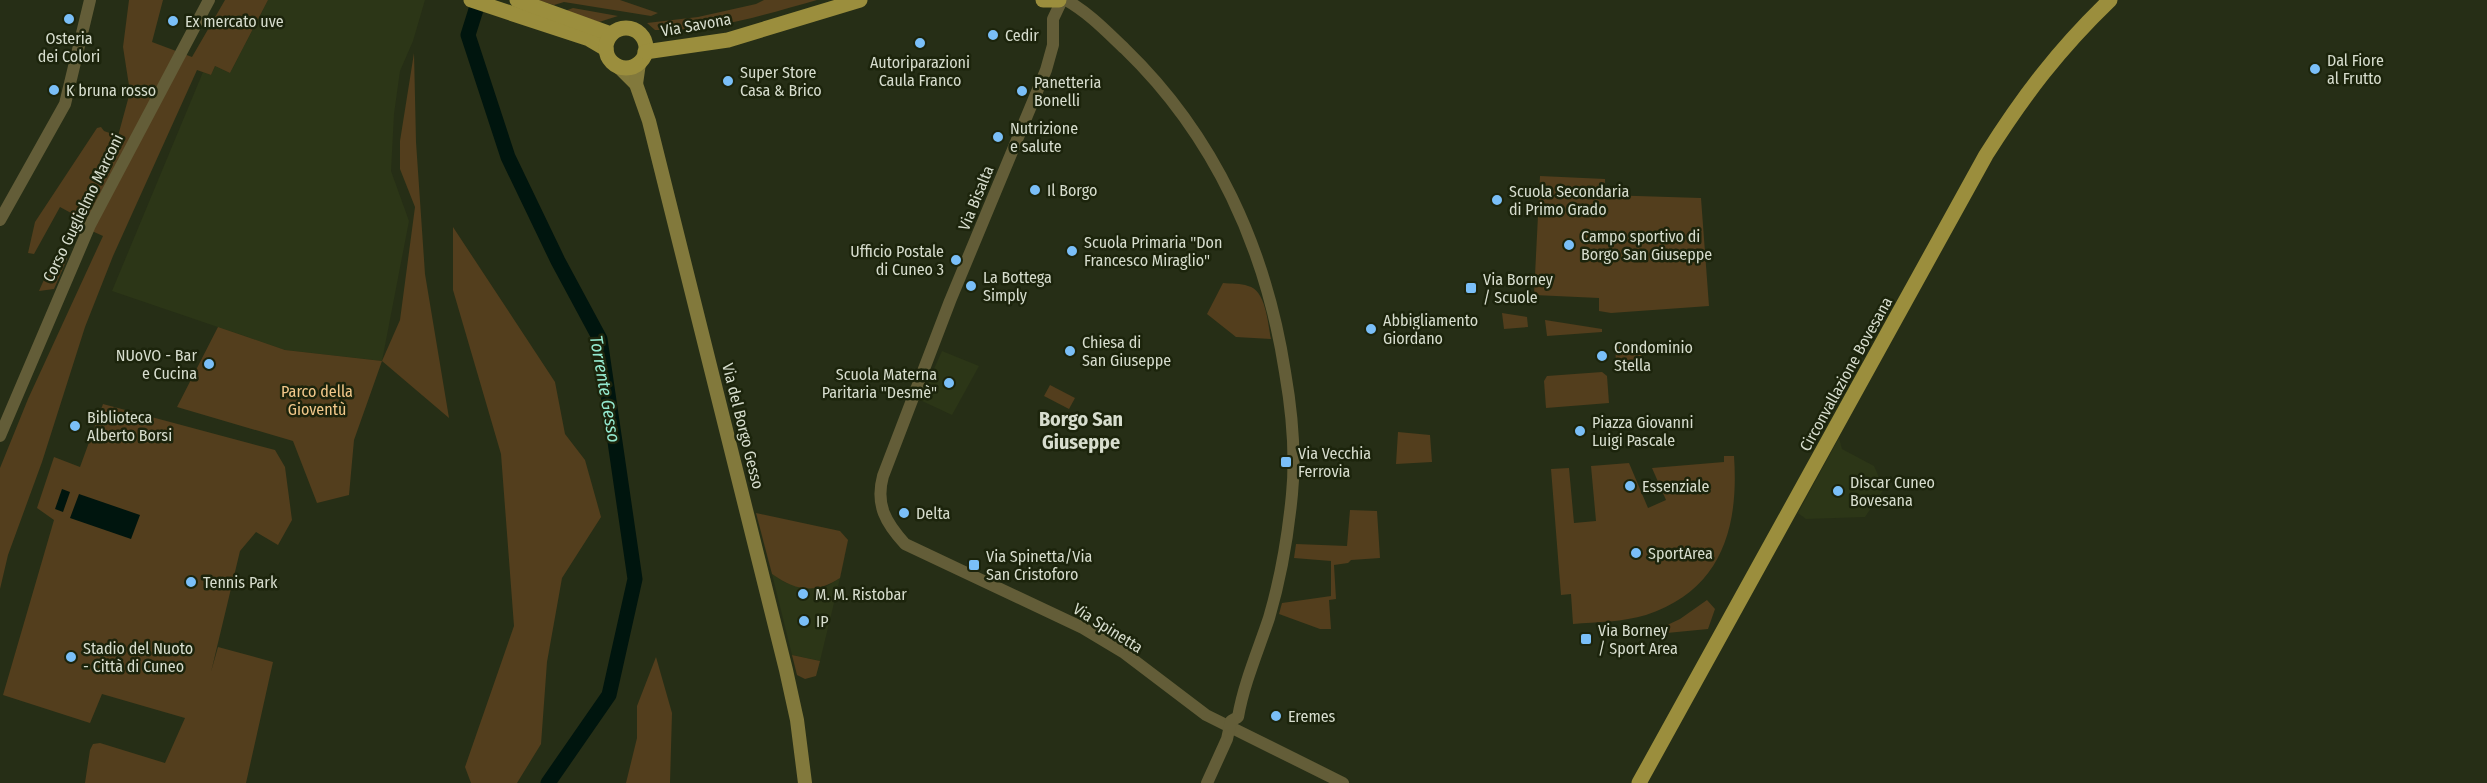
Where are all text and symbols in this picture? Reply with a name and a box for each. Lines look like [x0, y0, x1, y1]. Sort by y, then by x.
street label: Via Savona [659, 9, 733, 41]
marker: Osteria dei Colori [62, 12, 76, 26]
place label: Ex mercato uve [185, 12, 284, 31]
marker: Ex mercato uve [166, 14, 180, 28]
place label: Cedir [1005, 26, 1039, 45]
marker: Cedir [986, 28, 1000, 42]
place label: Osteria dei Colori [38, 29, 100, 66]
marker: Autoriparazioni Caula Franco [913, 36, 927, 50]
place label: Dal Fiore al Frutto [2327, 51, 2384, 88]
place label: Autoriparazioni Caula Franco [870, 53, 970, 90]
marker: Dal Fiore al Frutto [2308, 62, 2322, 76]
place label: Super Store Casa & Brico [740, 63, 822, 100]
place label: Panetteria Bonelli [1034, 73, 1101, 110]
marker: Super Store Casa & Brico [721, 74, 735, 88]
place label: K bruna rosso [66, 81, 156, 100]
marker: K bruna rosso [47, 83, 61, 97]
marker: Panetteria Bonelli [1015, 84, 1029, 98]
place label: Nutrizione e salute [1010, 119, 1078, 156]
marker: Nutrizione e salute [991, 130, 1005, 144]
street label: Corso Guglielmo Marconi [39, 131, 127, 285]
street label: Via Bisalta [954, 163, 998, 233]
place label: Il Borgo [1047, 181, 1097, 200]
place label: Scuola Secondaria di Primo Grado [1509, 182, 1629, 219]
marker: Il Borgo [1028, 183, 1042, 197]
marker: Scuola Secondaria di Primo Grado [1490, 193, 1504, 207]
place label: Campo sportivo di Borgo San Giuseppe [1581, 227, 1712, 264]
place label: Scuola Primaria "Don Francesco Miraglio" [1084, 233, 1222, 270]
marker: Campo sportivo di Borgo San Giuseppe [1562, 238, 1576, 252]
place label: Ufficio Postale di Cuneo 3 [850, 242, 944, 279]
marker: Scuola Primaria "Don Francesco Miraglio" [1065, 244, 1079, 258]
marker: Ufficio Postale di Cuneo 3 [949, 253, 963, 267]
place label: La Bottega Simply [983, 268, 1052, 305]
place label: Via Borney / Scuole [1483, 270, 1554, 307]
marker: La Bottega Simply [964, 279, 978, 293]
marker: Via Borney / Scuole [1464, 281, 1478, 295]
street label: Circonvallazione Bovesana [1796, 294, 1896, 454]
place label: Abbigliamento Giordano [1383, 311, 1478, 348]
marker: Abbigliamento Giordano [1364, 322, 1378, 336]
place label: Chiesa di San Giuseppe [1082, 333, 1171, 370]
water label: Torrente Gesso [585, 334, 625, 444]
place label: Condominio Stella [1614, 338, 1693, 375]
marker: Chiesa di San Giuseppe [1063, 344, 1077, 358]
place label: NUoVO - Bar e Cucina [116, 346, 197, 383]
marker: Condominio Stella [1595, 349, 1609, 363]
marker: NUoVO - Bar e Cucina [202, 357, 216, 371]
street label: Via del Borgo Gesso [718, 361, 768, 491]
place label: Scuola Materna Paritaria "Desmè" [822, 365, 937, 402]
marker: Scuola Materna Paritaria "Desmè" [942, 376, 956, 390]
park label: Parco della Gioventù [281, 382, 353, 419]
district label: Borgo San Giuseppe [1039, 407, 1123, 454]
place label: Biblioteca Alberto Borsi [87, 408, 172, 445]
place label: Piazza Giovanni Luigi Pascale [1592, 413, 1693, 450]
marker: Biblioteca Alberto Borsi [68, 419, 82, 433]
marker: Piazza Giovanni Luigi Pascale [1573, 424, 1587, 438]
place label: Via Vecchia Ferrovia [1298, 444, 1371, 481]
marker: Via Vecchia Ferrovia [1279, 455, 1293, 469]
place label: Discar Cuneo Bovesana [1850, 473, 1935, 510]
place label: Essenziale [1642, 477, 1709, 496]
marker: Essenziale [1623, 479, 1637, 493]
marker: Discar Cuneo Bovesana [1831, 484, 1845, 498]
place label: Delta [916, 504, 951, 523]
marker: Delta [897, 506, 911, 520]
place label: SportArea [1648, 544, 1713, 563]
marker: SportArea [1629, 546, 1643, 560]
place label: Via Spinetta/Via San Cristoforo [986, 547, 1092, 584]
marker: Via Spinetta/Via San Cristoforo [967, 558, 981, 572]
place label: Tennis Park [203, 573, 278, 592]
marker: Tennis Park [184, 575, 198, 589]
place label: M. M. Ristobar [815, 585, 907, 604]
marker: M. M. Ristobar [796, 587, 810, 601]
street label: Via Spinetta [1070, 599, 1147, 657]
place label: IP [816, 612, 829, 631]
marker: IP [797, 614, 811, 628]
place label: Via Borney / Sport Area [1598, 621, 1678, 658]
marker: Via Borney / Sport Area [1579, 632, 1593, 646]
place label: Stadio del Nuoto - Città di Cuneo [83, 639, 193, 676]
marker: Stadio del Nuoto - Città di Cuneo [64, 650, 78, 664]
place label: Eremes [1288, 707, 1336, 726]
marker: Eremes [1269, 709, 1283, 723]

